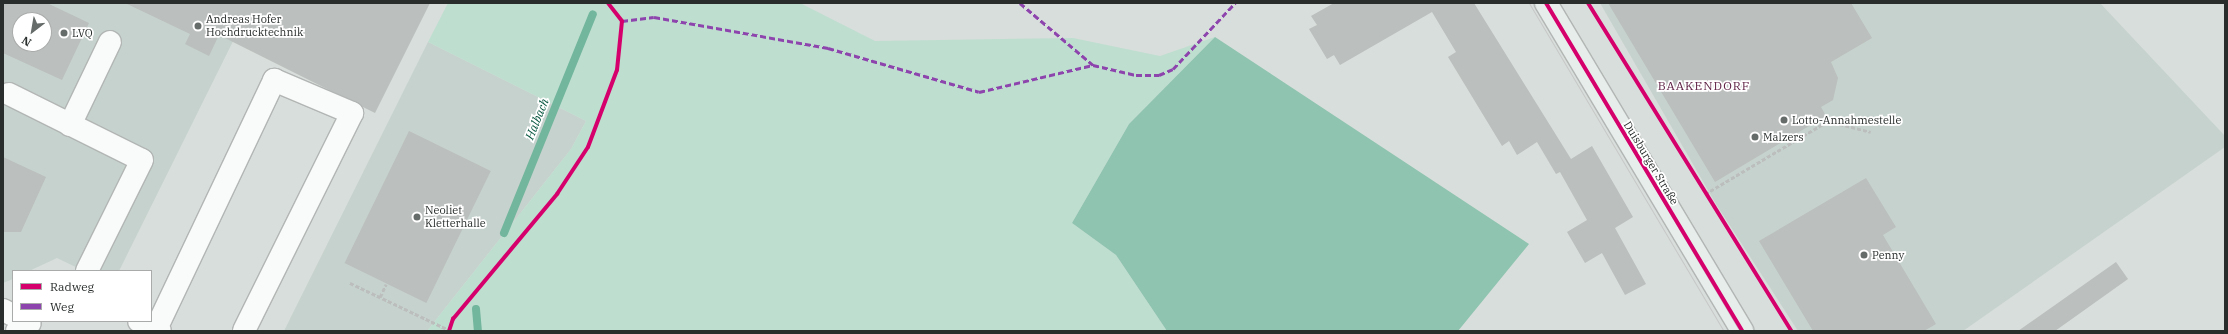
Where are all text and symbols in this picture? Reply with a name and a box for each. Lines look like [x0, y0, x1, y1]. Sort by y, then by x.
north arrow [12, 12, 52, 52]
place label: Andreas Hofer Hochdrucktechnik [206, 13, 303, 39]
marker: Andreas Hofer Hochdrucktechnik [193, 21, 203, 31]
place label: LVQ [72, 26, 93, 40]
marker: LVQ [59, 28, 69, 38]
text: N [19, 33, 34, 50]
district label: BAAKENDORF [1658, 79, 1750, 93]
water label: Halbach [522, 96, 552, 142]
place label: Lotto-Annahmestelle [1792, 113, 1901, 127]
marker: Lotto-Annahmestelle [1779, 115, 1789, 125]
street label: Duisburger Straße [1621, 119, 1681, 207]
place label: Malzers [1763, 130, 1804, 144]
marker: Malzers [1750, 132, 1760, 142]
place label: Neoliet Kletterhalle [425, 204, 486, 230]
marker: Neoliet Kletterhalle [412, 212, 422, 222]
place label: Penny [1872, 248, 1904, 262]
marker: Penny [1859, 250, 1869, 260]
legend [12, 270, 152, 322]
text: Radweg [50, 279, 94, 294]
text: Weg [50, 299, 74, 314]

